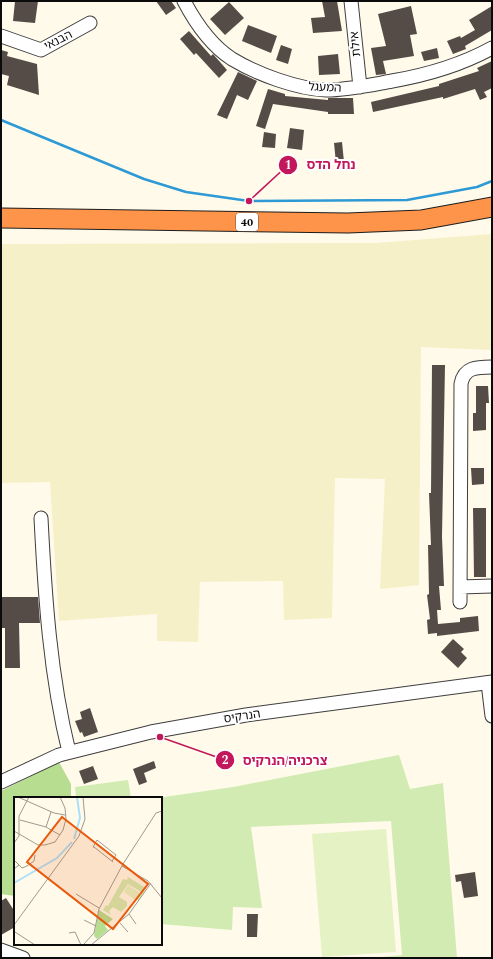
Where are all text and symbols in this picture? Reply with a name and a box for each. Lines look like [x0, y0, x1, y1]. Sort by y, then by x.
street label: הבנאי [41, 25, 76, 56]
street label: אילת [345, 30, 366, 58]
street label: המעגל [308, 77, 342, 98]
callout: נחל הדס [278, 152, 363, 177]
text: נחל הדס [306, 155, 356, 175]
text: 1 [285, 156, 291, 175]
road number: 40 [236, 213, 258, 231]
street label: הנרקיס [222, 704, 262, 729]
callout: צרכניה/הנרקיס [215, 748, 336, 773]
text: 2 [222, 751, 229, 770]
text: צרכניה/הנרקיס [243, 751, 328, 771]
inset map [14, 797, 162, 945]

